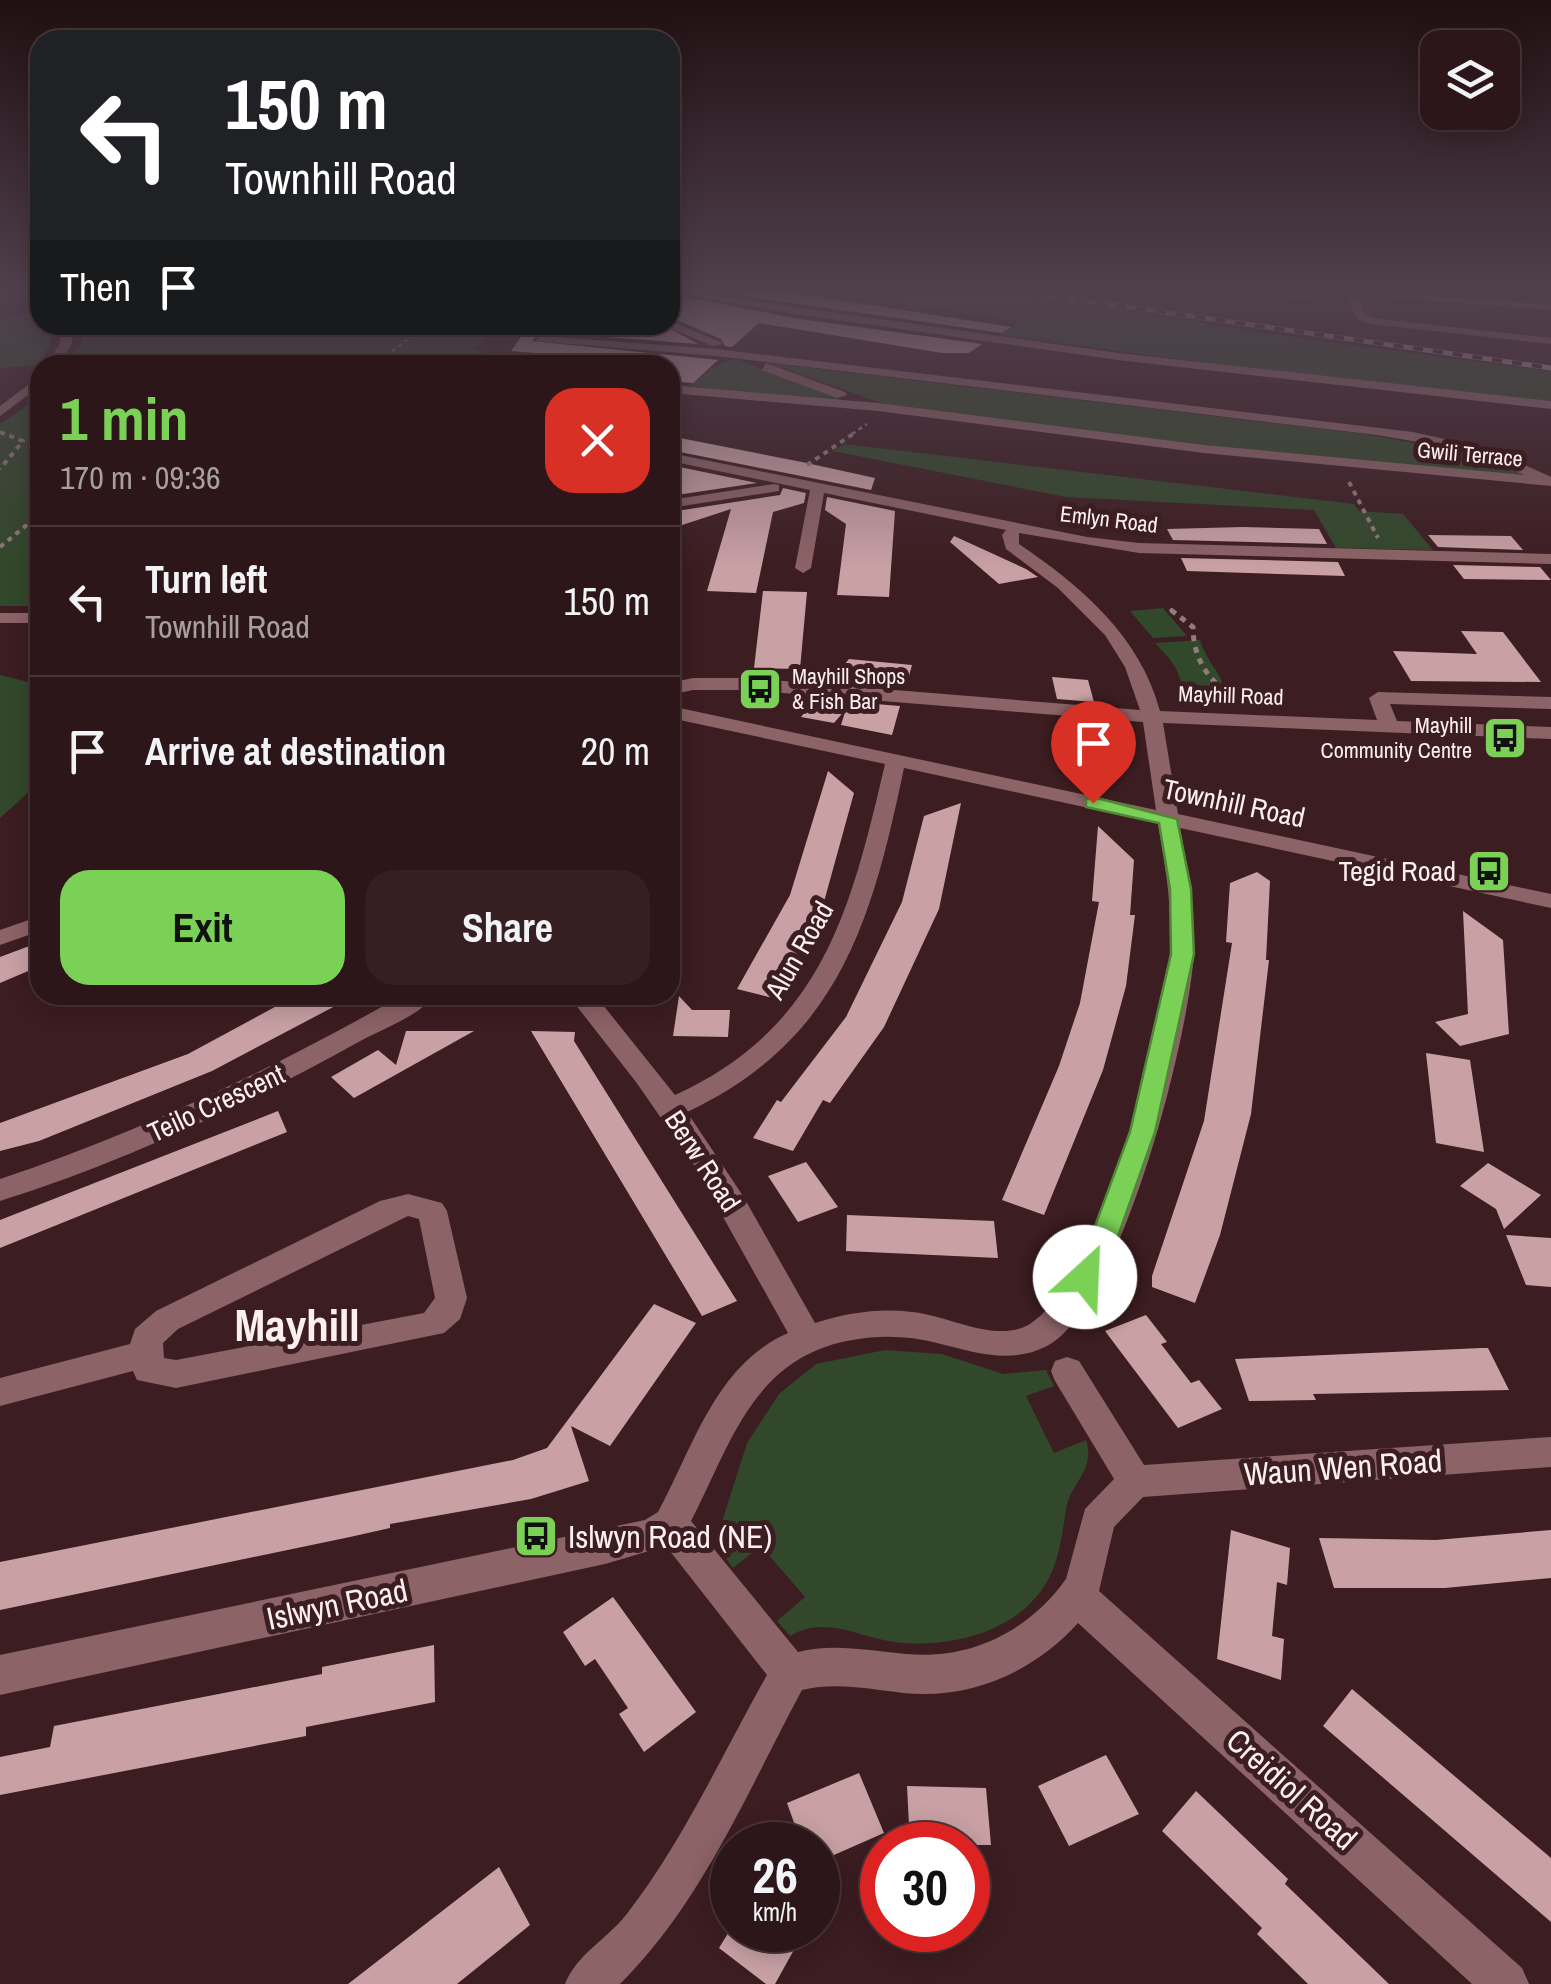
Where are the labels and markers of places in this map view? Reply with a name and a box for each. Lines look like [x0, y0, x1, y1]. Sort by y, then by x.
place label: Mayhill Shops & Fish Bar [792, 661, 905, 716]
bus stop icon: Mayhill Shops & Fish Bar [737, 666, 783, 712]
pin [1051, 701, 1136, 804]
place label: Mayhill Community Centre [1321, 710, 1472, 765]
bus stop icon: Mayhill Community Centre [1482, 715, 1528, 761]
bus stop icon: Tegid Road [1466, 848, 1512, 894]
place label: Tegid Road [1339, 852, 1456, 890]
bus stop icon: Islwyn Road (NE) [513, 1513, 559, 1559]
place label: Islwyn Road (NE) [568, 1515, 772, 1558]

